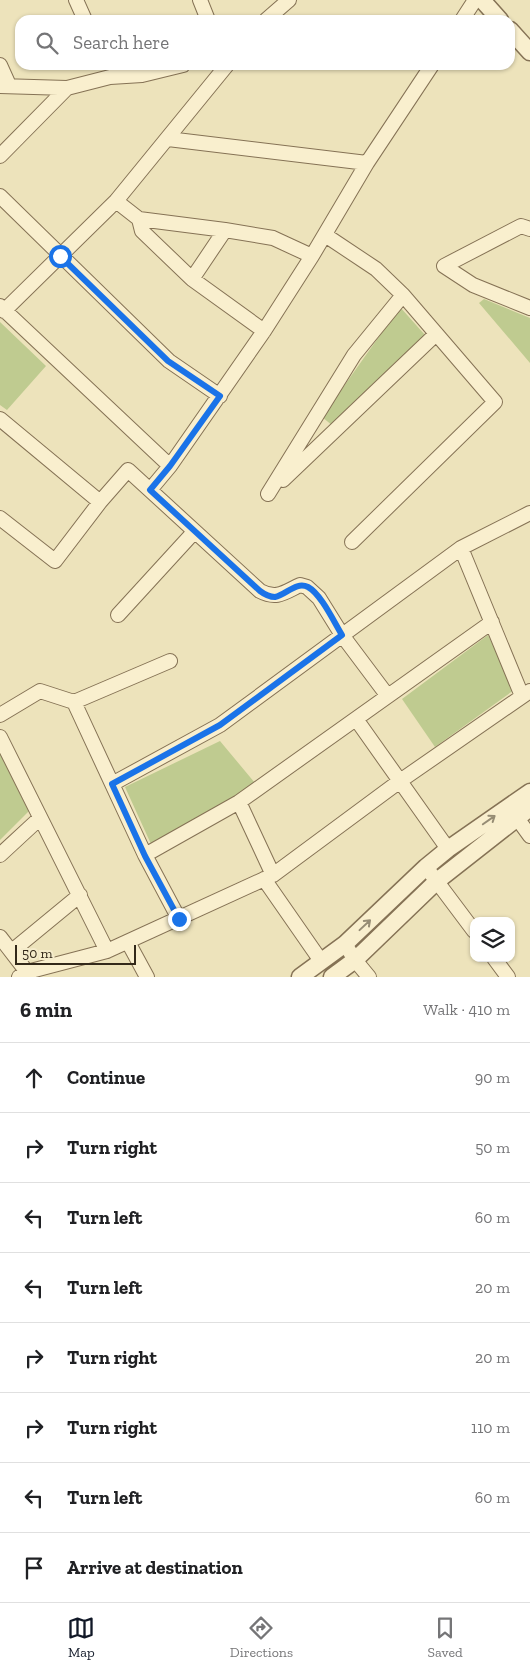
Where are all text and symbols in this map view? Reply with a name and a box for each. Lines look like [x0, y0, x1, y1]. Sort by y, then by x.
search box [15, 15, 515, 70]
icon: search [33, 29, 61, 57]
text: Search here [73, 31, 169, 54]
route start [49, 245, 72, 268]
one-way arrow [482, 815, 496, 825]
route end [168, 908, 191, 931]
map controls [470, 917, 515, 962]
button: layers [470, 917, 515, 962]
one-way arrow [359, 919, 372, 931]
scale bar [15, 942, 136, 965]
text: 50 m [22, 945, 53, 962]
text: 6 min [20, 997, 72, 1022]
text: Walk · 410 m [423, 1000, 510, 1019]
icon: ahead [20, 1064, 48, 1092]
text: Continue [67, 1066, 145, 1089]
text: 90 m [475, 1068, 510, 1087]
icon: right [20, 1134, 48, 1162]
text: Turn right [67, 1136, 157, 1159]
text: 50 m [475, 1138, 510, 1157]
icon: left [20, 1204, 48, 1232]
text: Turn left [67, 1206, 142, 1229]
text: 60 m [475, 1208, 510, 1227]
icon: left [20, 1274, 48, 1302]
text: Turn left [67, 1276, 142, 1299]
text: 20 m [475, 1278, 510, 1297]
icon: right [20, 1344, 48, 1372]
text: Turn right [67, 1346, 157, 1369]
text: 20 m [475, 1348, 510, 1367]
icon: right [20, 1414, 48, 1442]
text: Turn right [67, 1416, 157, 1439]
text: 110 m [471, 1418, 510, 1437]
icon: left [20, 1484, 48, 1512]
text: Turn left [67, 1486, 142, 1509]
text: 60 m [475, 1488, 510, 1507]
icon: arrive [20, 1554, 48, 1582]
text: Arrive at destination [67, 1556, 243, 1579]
tab: Map [67, 1614, 95, 1661]
tab: Directions [230, 1614, 293, 1661]
tab: Saved [428, 1614, 463, 1661]

